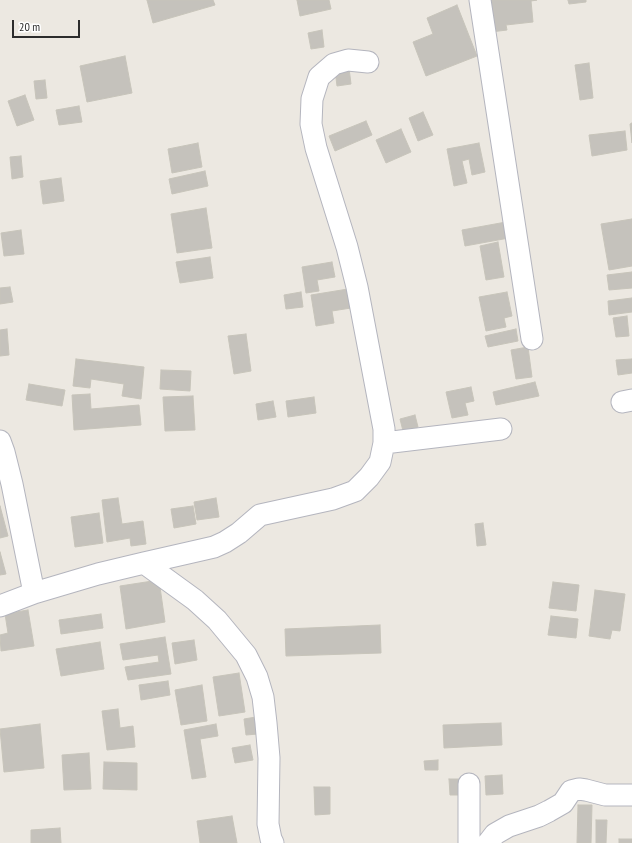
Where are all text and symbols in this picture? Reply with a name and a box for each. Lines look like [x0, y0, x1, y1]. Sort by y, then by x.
scale bar [14, 12, 82, 38]
text: 20 m [19, 19, 40, 34]

